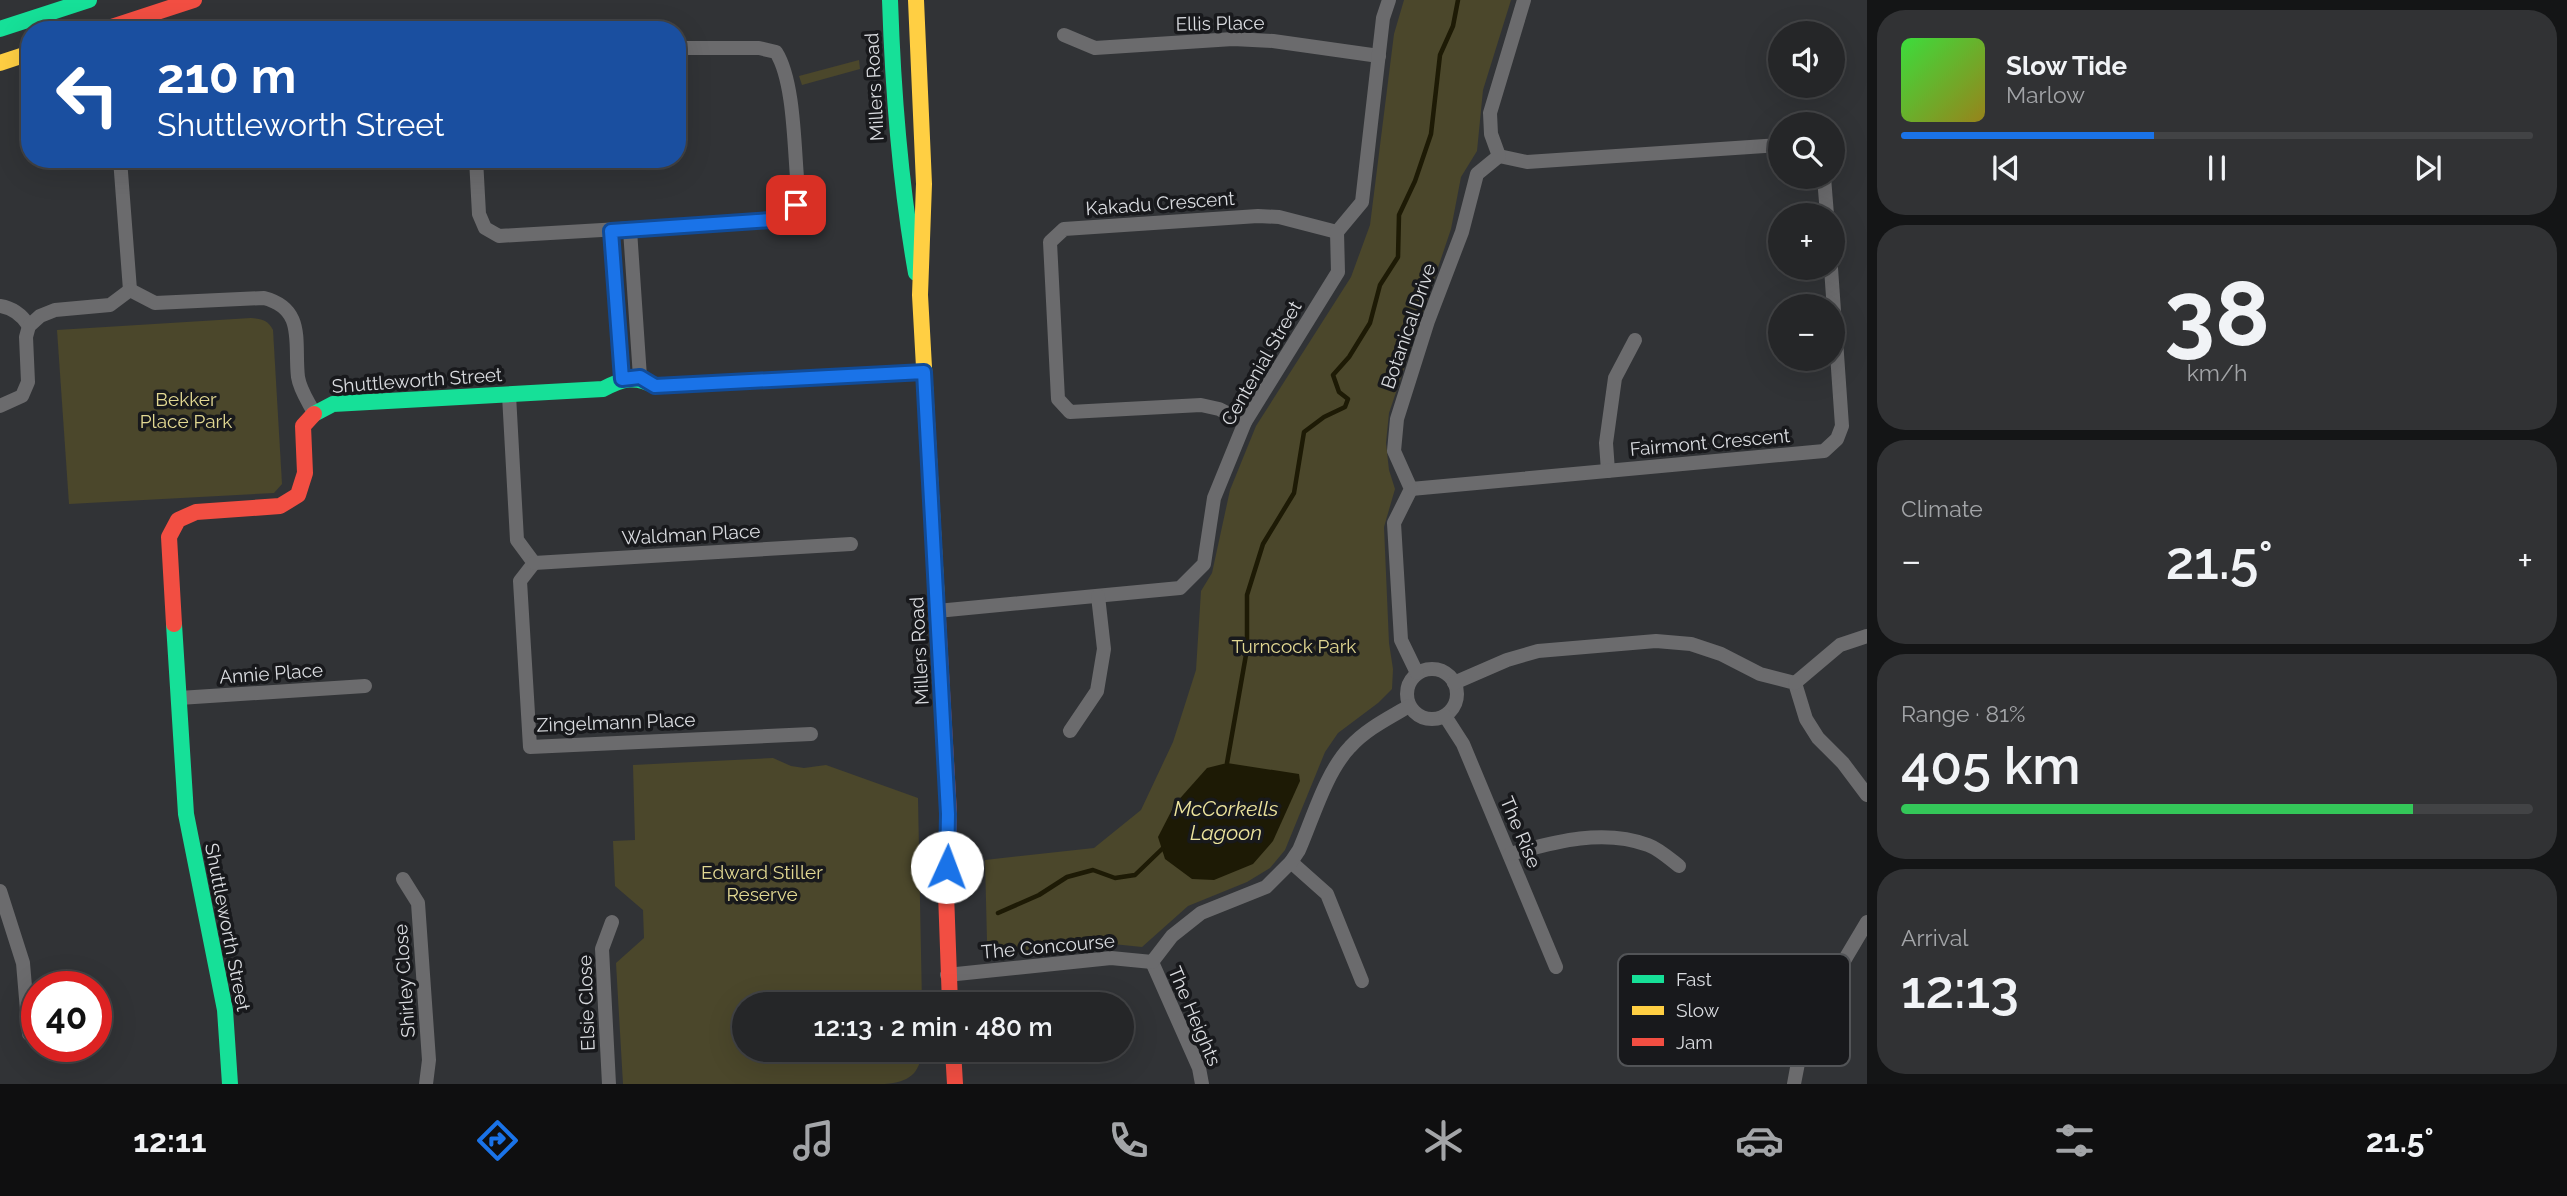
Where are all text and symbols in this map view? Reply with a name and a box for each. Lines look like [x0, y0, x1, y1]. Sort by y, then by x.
street label: Ellis Place [1175, 11, 1265, 35]
map controls [1768, 21, 1845, 371]
button: sound [1768, 21, 1845, 98]
street label: Millers Road [860, 32, 888, 142]
text: 210 m [157, 47, 296, 104]
icon: left [42, 49, 133, 140]
text: Slow Tide [2006, 51, 2127, 81]
text: Marlow [2006, 81, 2085, 108]
text: Shuttleworth Street [157, 106, 445, 143]
button: search [1768, 112, 1845, 189]
icon: previous [1987, 149, 2025, 187]
icon: pause [2198, 149, 2236, 187]
icon: next [2409, 149, 2447, 187]
pin [766, 175, 826, 235]
icon: arrive [777, 186, 815, 224]
street label: Kakadu Crescent [1085, 187, 1236, 219]
button: + [1768, 203, 1845, 280]
street label: Botanical Drive [1376, 260, 1440, 392]
text: 38 [2164, 260, 2270, 367]
button: − [1768, 294, 1845, 371]
street label: Centenial Street [1216, 296, 1306, 429]
text: km/h [2187, 359, 2247, 386]
street label: Shuttleworth Street [331, 363, 504, 397]
park label: Bekker Place Park [140, 388, 232, 432]
street label: Fairmont Crescent [1629, 424, 1792, 460]
text: Climate [1901, 495, 1983, 522]
street label: Waldman Place [621, 519, 761, 549]
text: 21.5° [2166, 530, 2273, 591]
text: − [1901, 538, 1921, 583]
text: + [2517, 538, 2533, 583]
street label: Millers Road [905, 596, 933, 706]
park label: Turncock Park [1232, 635, 1356, 657]
street label: Annie Place [218, 658, 324, 688]
text: Range · 81% [1901, 700, 2025, 727]
street label: Zingelmann Place [536, 708, 696, 736]
text: 405 km [1901, 735, 2080, 796]
street label: The Rise [1496, 793, 1546, 871]
water label: McCorkells Lagoon [1174, 796, 1279, 845]
position arrow [910, 830, 984, 904]
street label: Shuttleworth Street [201, 841, 255, 1014]
park label: Edward Stiller Reserve [701, 861, 823, 905]
street label: Shirley Close [389, 923, 419, 1039]
text: Arrival [1901, 924, 1968, 951]
street label: The Concourse [980, 929, 1116, 963]
legend [1618, 954, 1850, 1066]
street label: Elsie Close [573, 955, 599, 1051]
text: 12:13 [1901, 959, 2019, 1020]
street label: The Heights [1164, 963, 1226, 1069]
text: Fast [1676, 968, 1712, 990]
speed limit sign: 40 [21, 971, 112, 1062]
text: Slow [1676, 999, 1720, 1021]
text: 12:13 · 2 min · 480 m [814, 1012, 1053, 1042]
text: Jam [1676, 1031, 1713, 1053]
icon: directions [473, 1116, 522, 1165]
icon: music [789, 1116, 838, 1165]
icon: phone [1104, 1116, 1153, 1165]
icon: climate [1419, 1116, 1468, 1165]
icon: car [1735, 1116, 1784, 1165]
icon: filters [2050, 1116, 2099, 1165]
text: 12:11 [133, 1122, 207, 1159]
text: 21.5° [2366, 1122, 2434, 1159]

